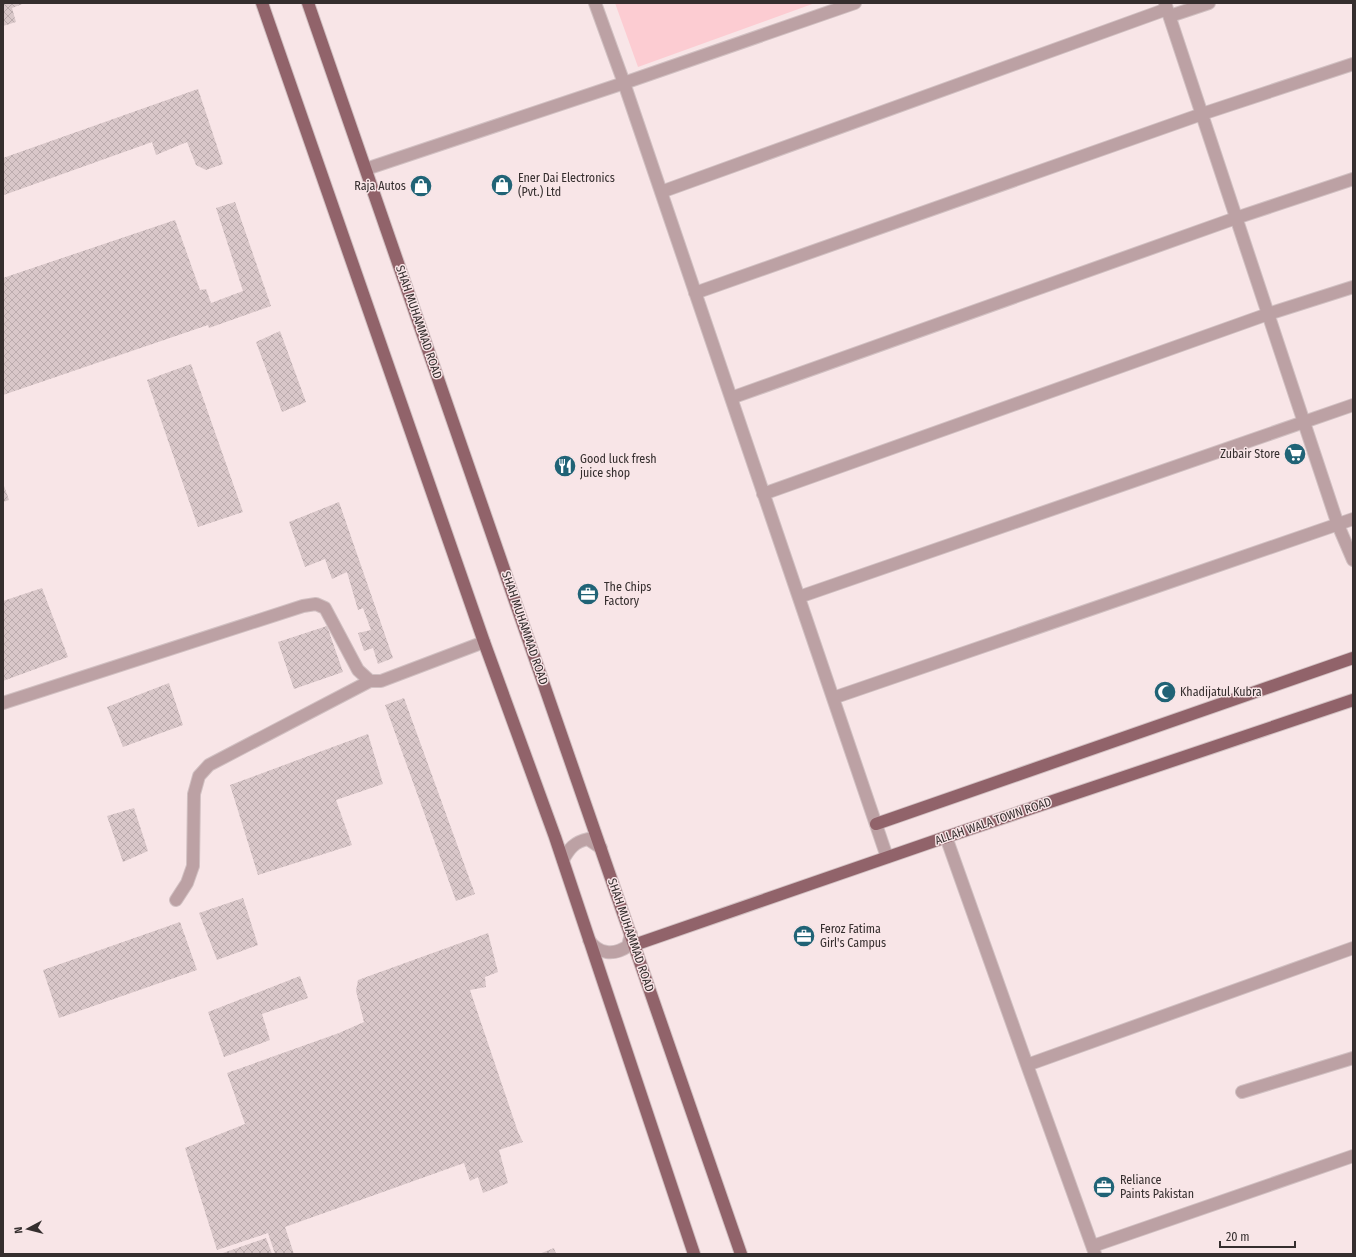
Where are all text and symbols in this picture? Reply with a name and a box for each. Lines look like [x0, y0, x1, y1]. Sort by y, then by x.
place label: Ener Dai Electronics (Pvt.) Ltd [518, 171, 615, 199]
shop icon: Ener Dai Electronics (Pvt.) Ltd [489, 172, 515, 198]
shop icon: Raja Autos [408, 173, 434, 199]
place label: Raja Autos [354, 179, 406, 193]
street label: SHAH MUHAMMAD ROAD [393, 263, 445, 381]
supermarket icon: Zubair Store [1282, 441, 1308, 467]
place label: Zubair Store [1220, 447, 1280, 461]
place label: Good luck fresh juice shop [579, 452, 657, 480]
restaurant icon: Good luck fresh juice shop [552, 453, 578, 479]
street label: SHAH MUHAMMAD ROAD [499, 569, 551, 687]
place label: The Chips Factory [604, 580, 651, 608]
office icon: The Chips Factory [575, 581, 601, 607]
mosque icon: Khadijatul Kubra [1152, 679, 1178, 705]
place label: Khadijatul Kubra [1180, 685, 1262, 699]
street label: ALLAH WALA TOWN ROAD [933, 795, 1053, 847]
street label: SHAH MUHAMMAD ROAD [605, 876, 657, 994]
place label: Feroz Fatima Girl's Campus [820, 922, 886, 950]
office icon: Feroz Fatima Girl's Campus [791, 923, 817, 949]
place label: Reliance Paints Pakistan [1120, 1173, 1194, 1201]
office icon: Reliance Paints Pakistan [1091, 1174, 1117, 1200]
north arrow [8, 1209, 48, 1249]
scale bar [1220, 1223, 1295, 1249]
text: N [12, 1226, 25, 1234]
text: 20 m [1226, 1230, 1250, 1244]

